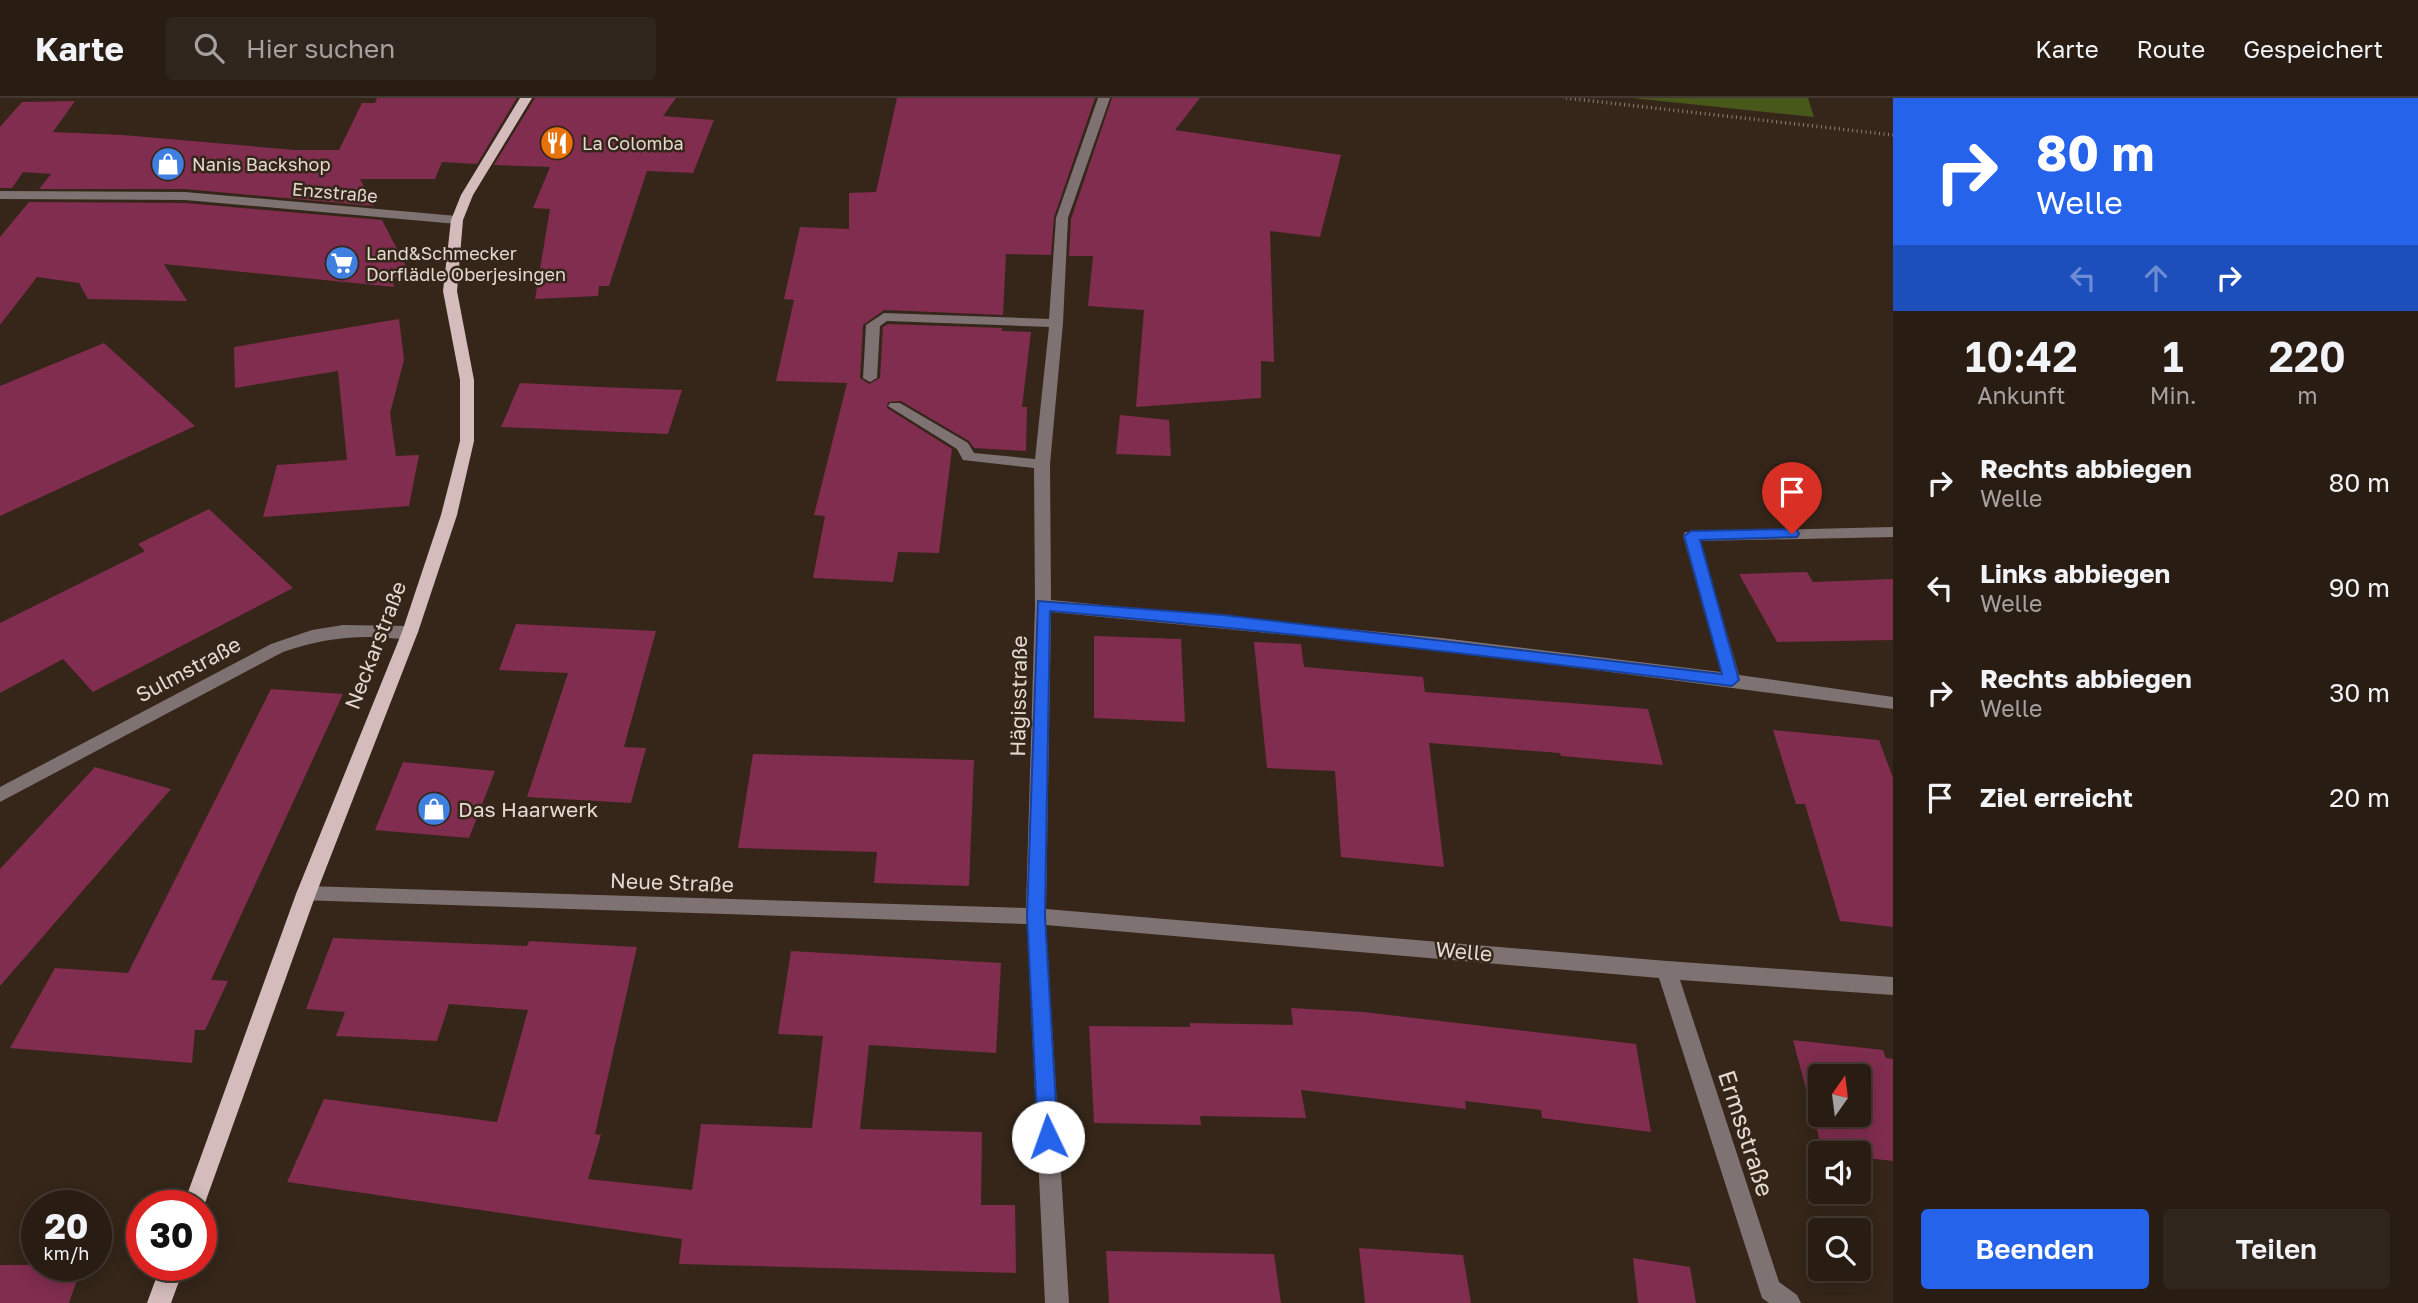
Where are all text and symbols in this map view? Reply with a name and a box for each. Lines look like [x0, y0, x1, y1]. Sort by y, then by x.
search box [166, 17, 656, 80]
text: Karte [35, 29, 124, 68]
icon: search [190, 29, 228, 67]
text: Hier suchen [246, 33, 395, 64]
text: Karte [2035, 34, 2099, 63]
text: Route [2137, 34, 2205, 63]
text: Gespeichert [2243, 34, 2383, 63]
text: 80 m [2036, 123, 2154, 182]
restaurant icon: La Colomba [538, 124, 576, 162]
icon: right [1921, 126, 2012, 217]
place label: La Colomba [582, 132, 684, 154]
shop icon: Nanis Backshop [149, 145, 187, 183]
place label: Nanis Backshop [192, 153, 330, 175]
street label: Enzstraße [291, 177, 379, 207]
text: Welle [2036, 183, 2123, 221]
place label: Land&Schmecker Dorflädle Oberjesingen [366, 242, 566, 285]
supermarket icon: Land&Schmecker Dorflädle Oberjesingen [323, 244, 361, 282]
icon: left [2064, 259, 2102, 297]
icon: ahead [2137, 259, 2175, 297]
icon: right [2210, 259, 2248, 297]
text: 10:42 [1965, 331, 2078, 381]
text: 1 [2163, 331, 2184, 381]
text: 220 [2269, 331, 2346, 381]
text: Ankunft [1977, 381, 2066, 409]
text: Min. [2150, 381, 2197, 409]
text: m [2297, 381, 2318, 409]
text: Rechts abbiegen [1980, 453, 2192, 484]
pin [1762, 462, 1822, 534]
icon: right [1921, 464, 1959, 502]
text: 80 m [2329, 467, 2390, 498]
icon: arrive [1773, 473, 1811, 511]
text: Welle [1980, 484, 2042, 512]
text: Links abbiegen [1980, 558, 2170, 589]
icon: left [1921, 569, 1959, 607]
text: 90 m [2329, 572, 2390, 603]
street label: Neckarstraße [339, 577, 411, 713]
text: Welle [1980, 589, 2042, 617]
street label: Sulmstraße [131, 630, 245, 708]
street label: Hägisstraße [1004, 635, 1032, 757]
text: Rechts abbiegen [1980, 663, 2192, 694]
icon: right [1921, 674, 1959, 712]
text: 30 m [2329, 677, 2390, 708]
text: Welle [1980, 694, 2042, 722]
icon: arrive [1921, 779, 1959, 817]
text: Ziel erreicht [1980, 782, 2133, 813]
text: 20 m [2329, 782, 2390, 813]
shop icon: Das Haarwerk [415, 790, 453, 828]
place label: Das Haarwerk [458, 796, 598, 822]
street label: Neue Straße [610, 867, 734, 897]
street label: Welle [1435, 936, 1493, 966]
north arrow [1808, 1064, 1871, 1127]
map controls [1808, 1064, 1871, 1281]
street label: Ermsstraße [1713, 1066, 1781, 1200]
position arrow [1011, 1100, 1085, 1174]
button: sound [1808, 1141, 1871, 1204]
speed limit sign: 30 [126, 1190, 217, 1281]
text: 20 [44, 1205, 89, 1247]
button: Beenden [1921, 1209, 2149, 1289]
button: Teilen [2163, 1209, 2390, 1289]
button: search [1808, 1218, 1871, 1281]
text: km/h [44, 1242, 89, 1264]

